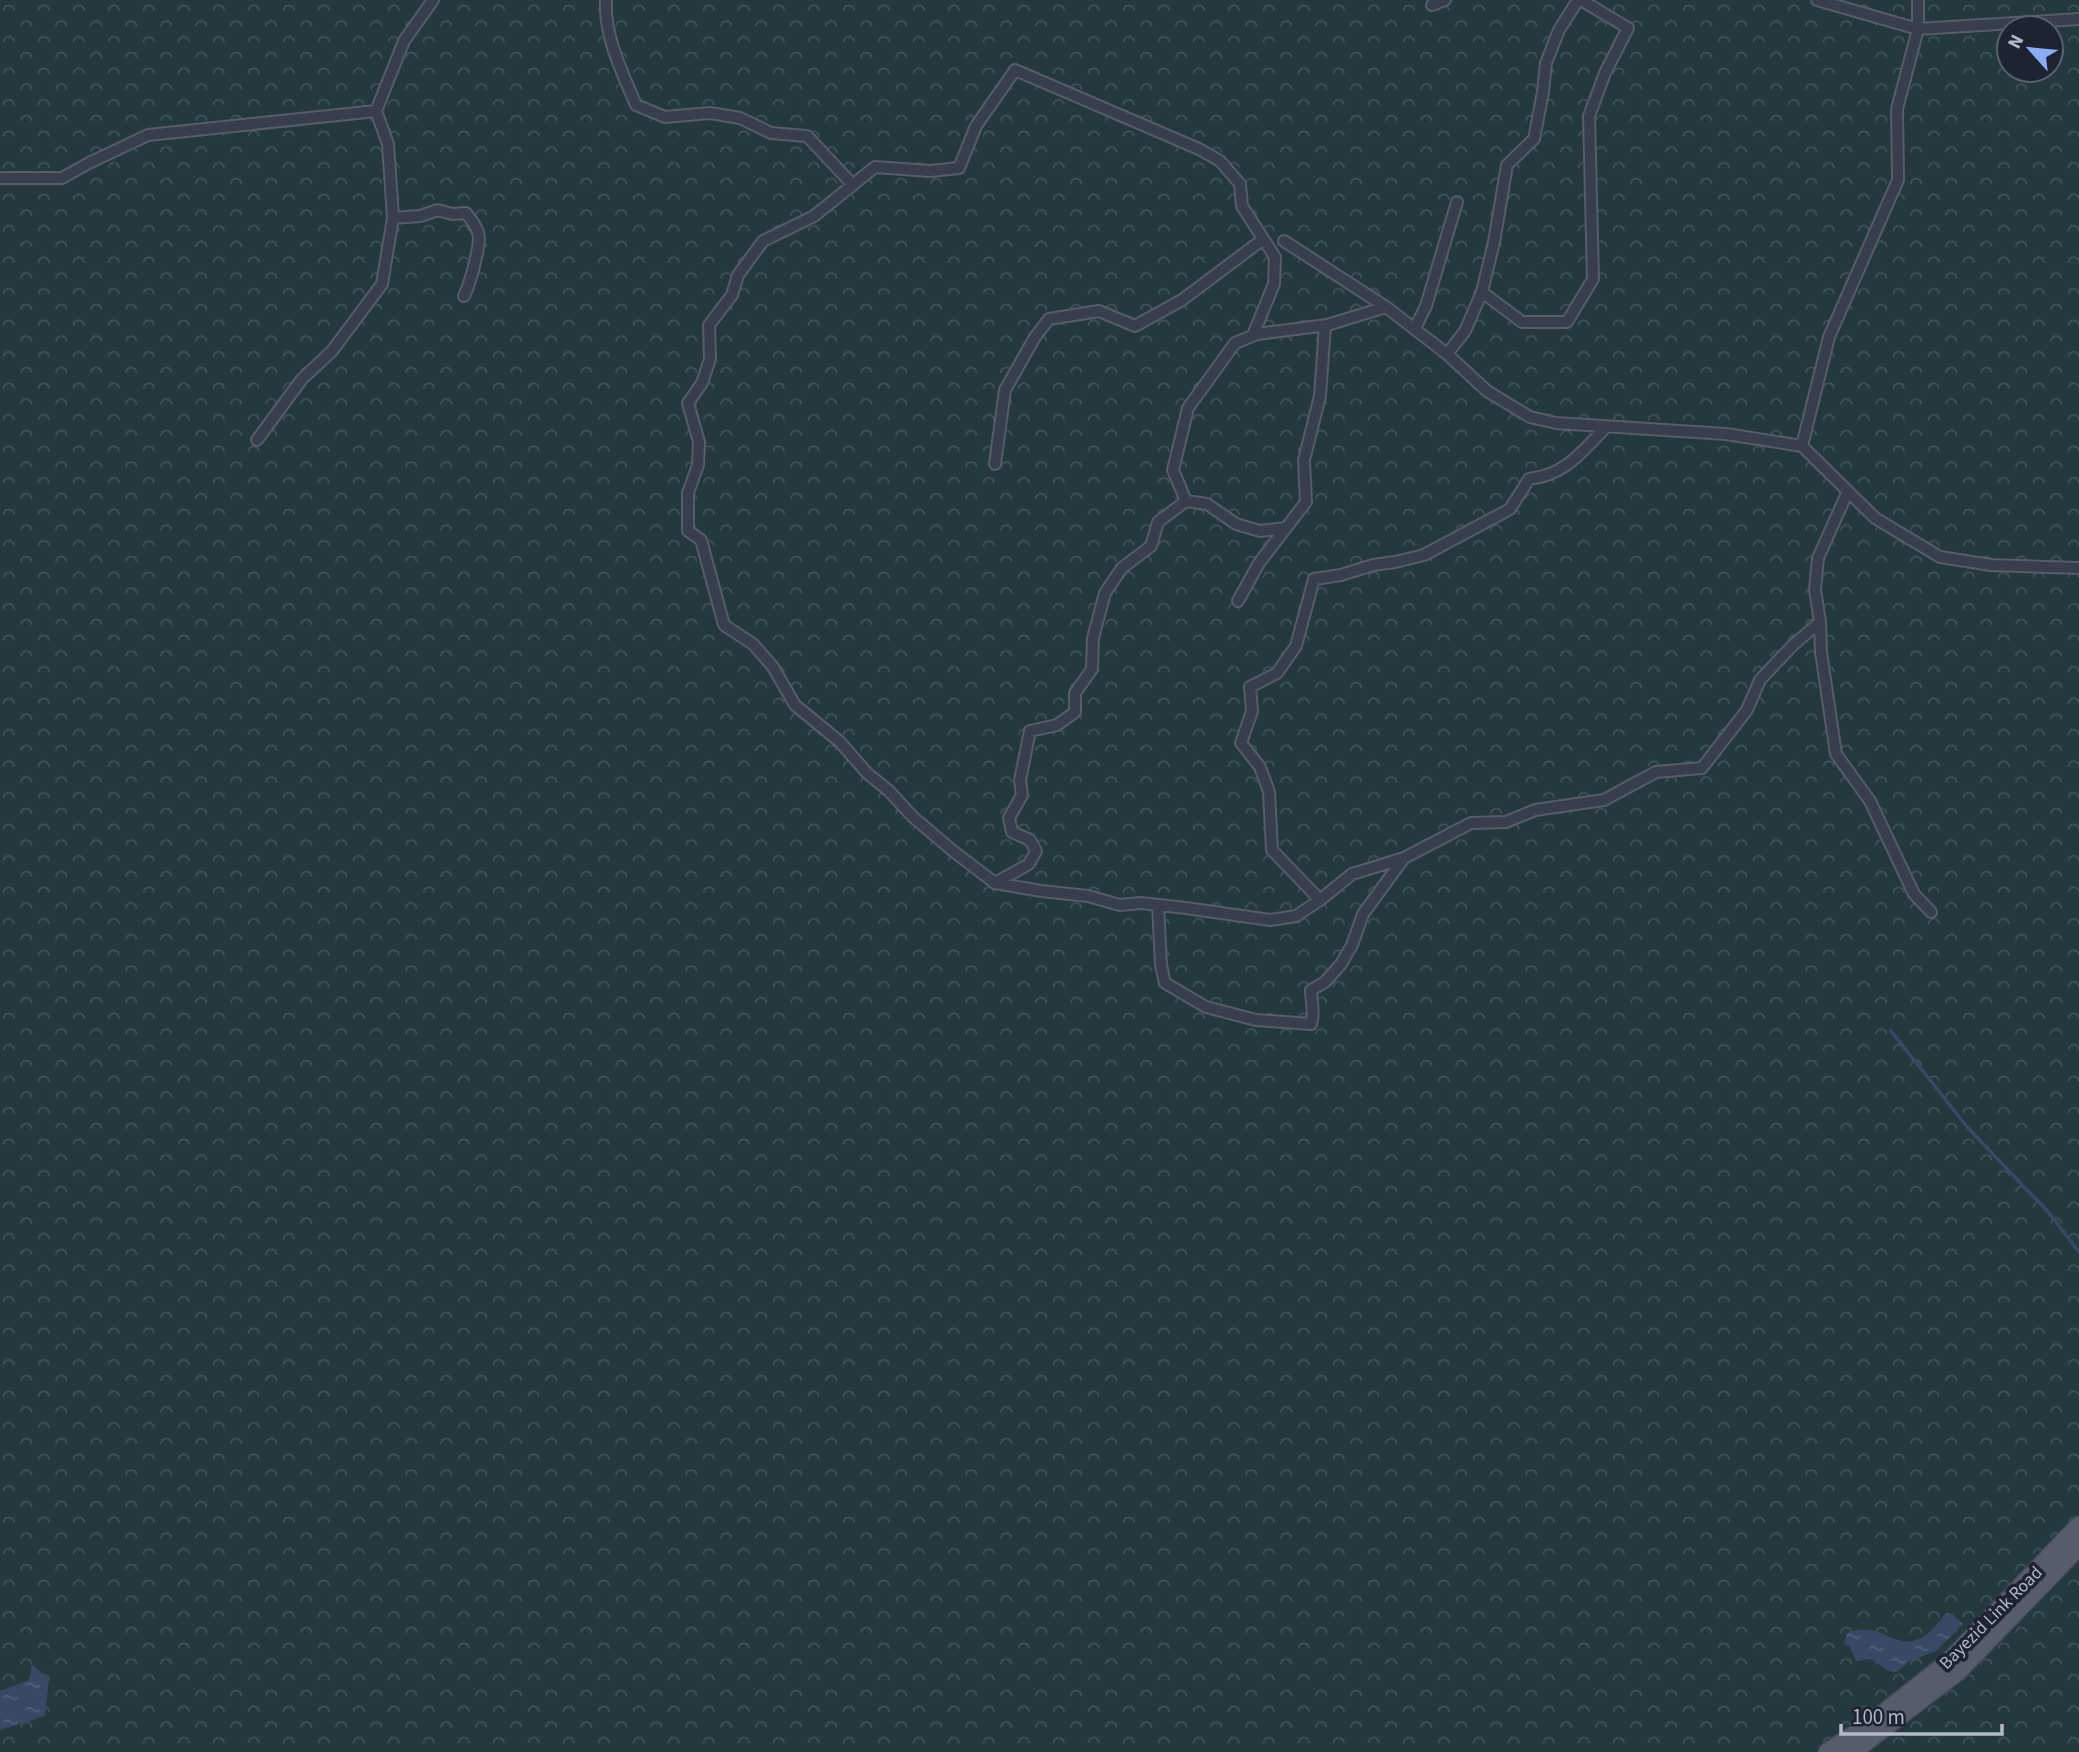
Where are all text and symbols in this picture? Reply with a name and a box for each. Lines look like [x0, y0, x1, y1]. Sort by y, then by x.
north arrow [1995, 14, 2065, 84]
text: N [2001, 30, 2031, 54]
street label: Bayezid Link Road [1934, 1561, 2048, 1675]
scale bar [1841, 1692, 2002, 1736]
text: 100 m [1852, 1702, 1905, 1732]

